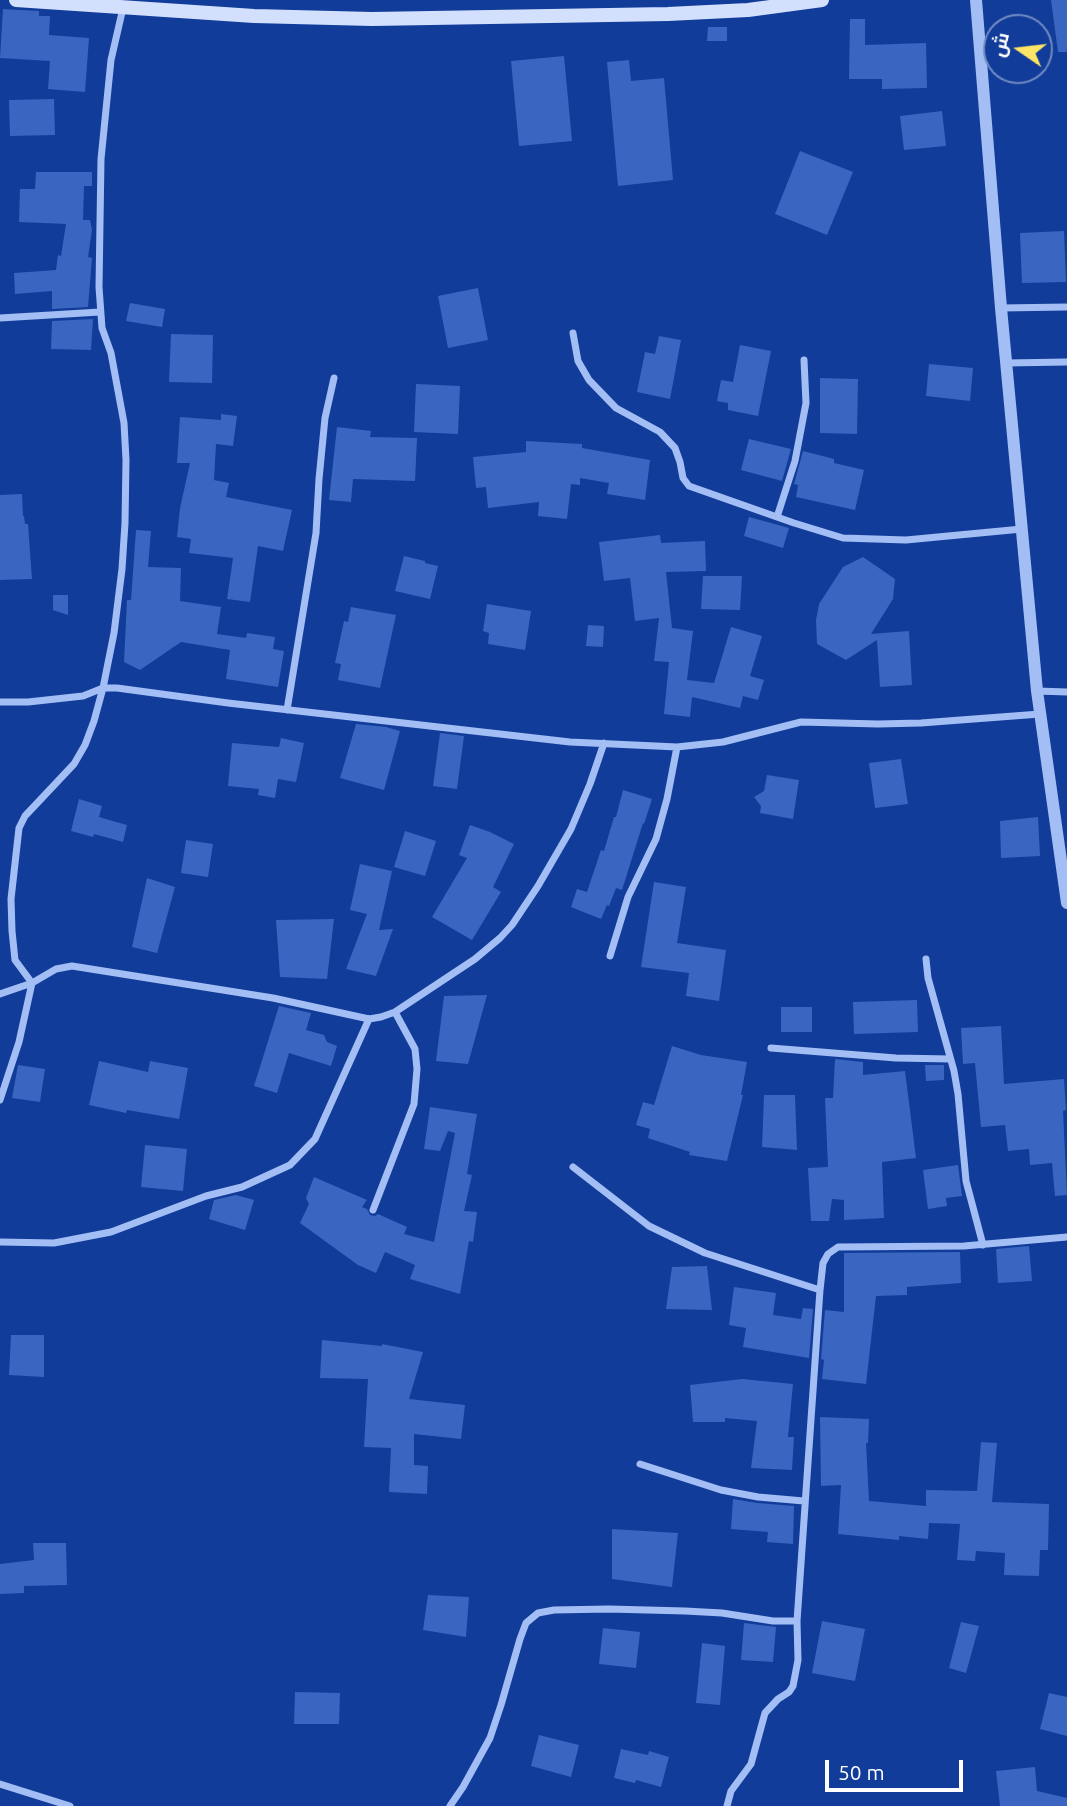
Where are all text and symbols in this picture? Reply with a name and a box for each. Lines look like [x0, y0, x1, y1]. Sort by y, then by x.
north arrow [983, 14, 1053, 84]
text: ش [986, 30, 1013, 59]
scale bar [829, 1746, 967, 1790]
text: 50 m [838, 1760, 885, 1784]

